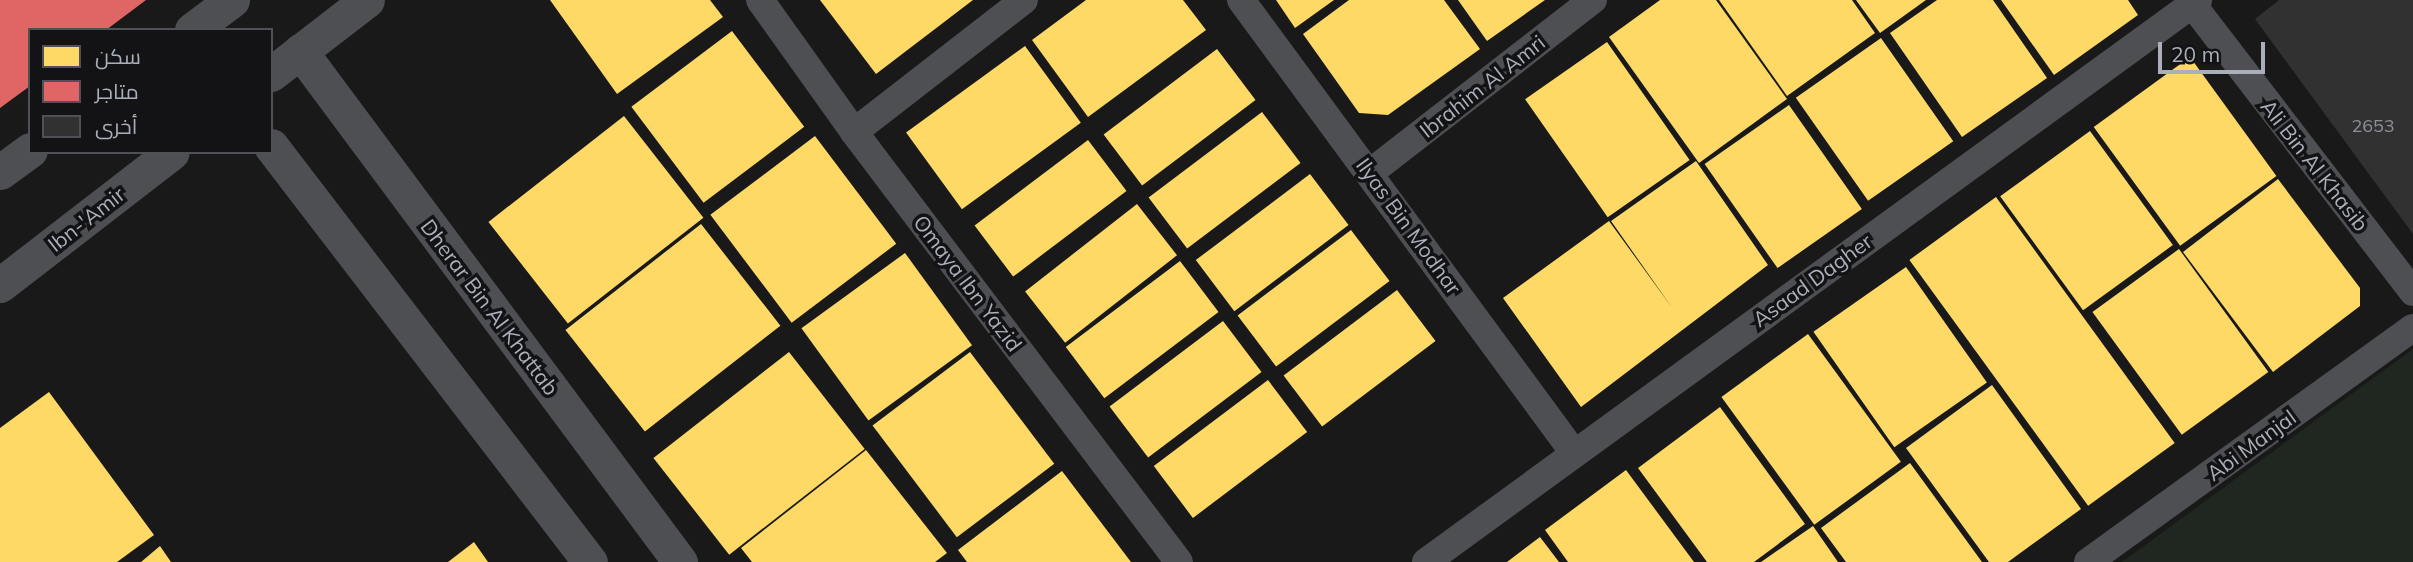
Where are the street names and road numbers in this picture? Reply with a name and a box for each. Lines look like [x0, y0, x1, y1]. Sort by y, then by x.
street label: Ibrahim Al Amri [1414, 29, 1550, 143]
street label: Ali Bin Al Khasib [2256, 94, 2374, 236]
street label: Ilyas Bin Modhar [1351, 153, 1467, 299]
street label: Ibn-'Amir [43, 181, 129, 257]
street label: Omaya Ibn Yazid [909, 210, 1027, 356]
street label: Dherar Bin Al Khattab [416, 214, 564, 400]
street label: Asaad Dagher [1747, 228, 1877, 332]
street label: Abi Manjal [2202, 404, 2300, 486]

